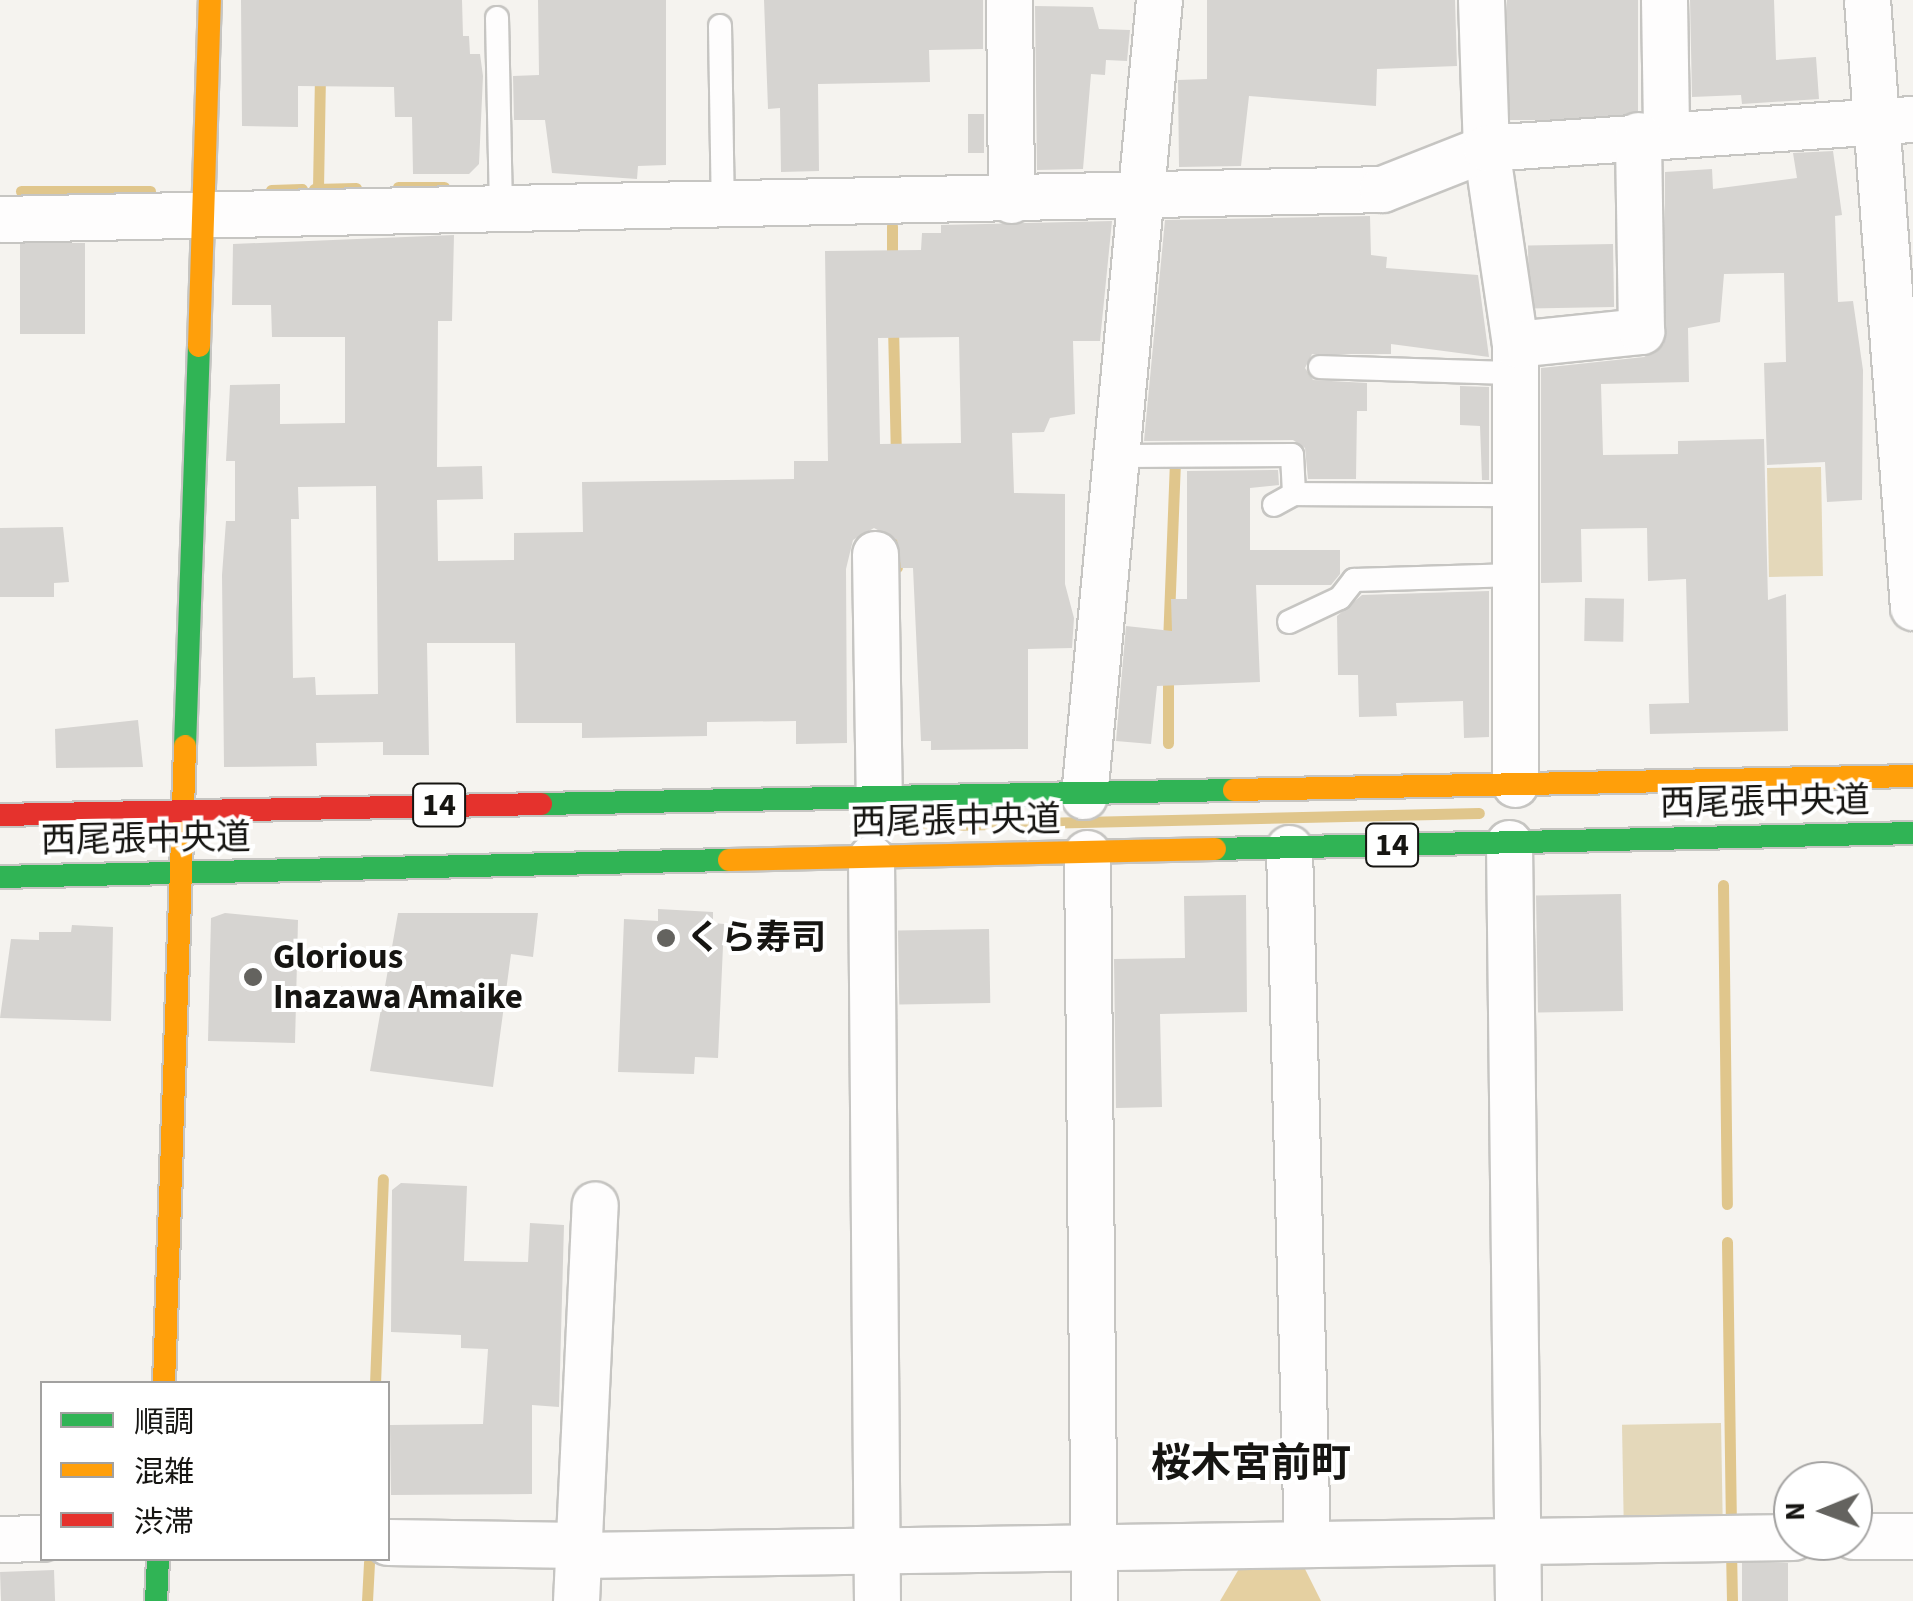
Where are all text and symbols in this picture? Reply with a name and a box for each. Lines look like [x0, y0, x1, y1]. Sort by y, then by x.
road number: 14 [412, 778, 466, 832]
street label: 西尾張中央道 [1660, 779, 1870, 825]
street label: 西尾張中央道 [851, 798, 1061, 844]
street label: 西尾張中央道 [41, 816, 251, 862]
road number: 14 [1364, 818, 1420, 872]
place label: くら寿司 [686, 917, 826, 959]
marker: くら寿司 [655, 927, 677, 949]
place label: Glorious Inazawa Amaike [273, 936, 523, 1018]
marker: Glorious Inazawa Amaike [242, 966, 264, 988]
legend [40, 1381, 390, 1561]
text: 順調 [134, 1401, 194, 1444]
district label: 桜木宮前町 [1151, 1440, 1351, 1488]
text: 混雑 [134, 1451, 194, 1494]
north arrow [1773, 1461, 1873, 1561]
text: 渋滞 [134, 1501, 194, 1544]
text: N [1775, 1502, 1815, 1521]

